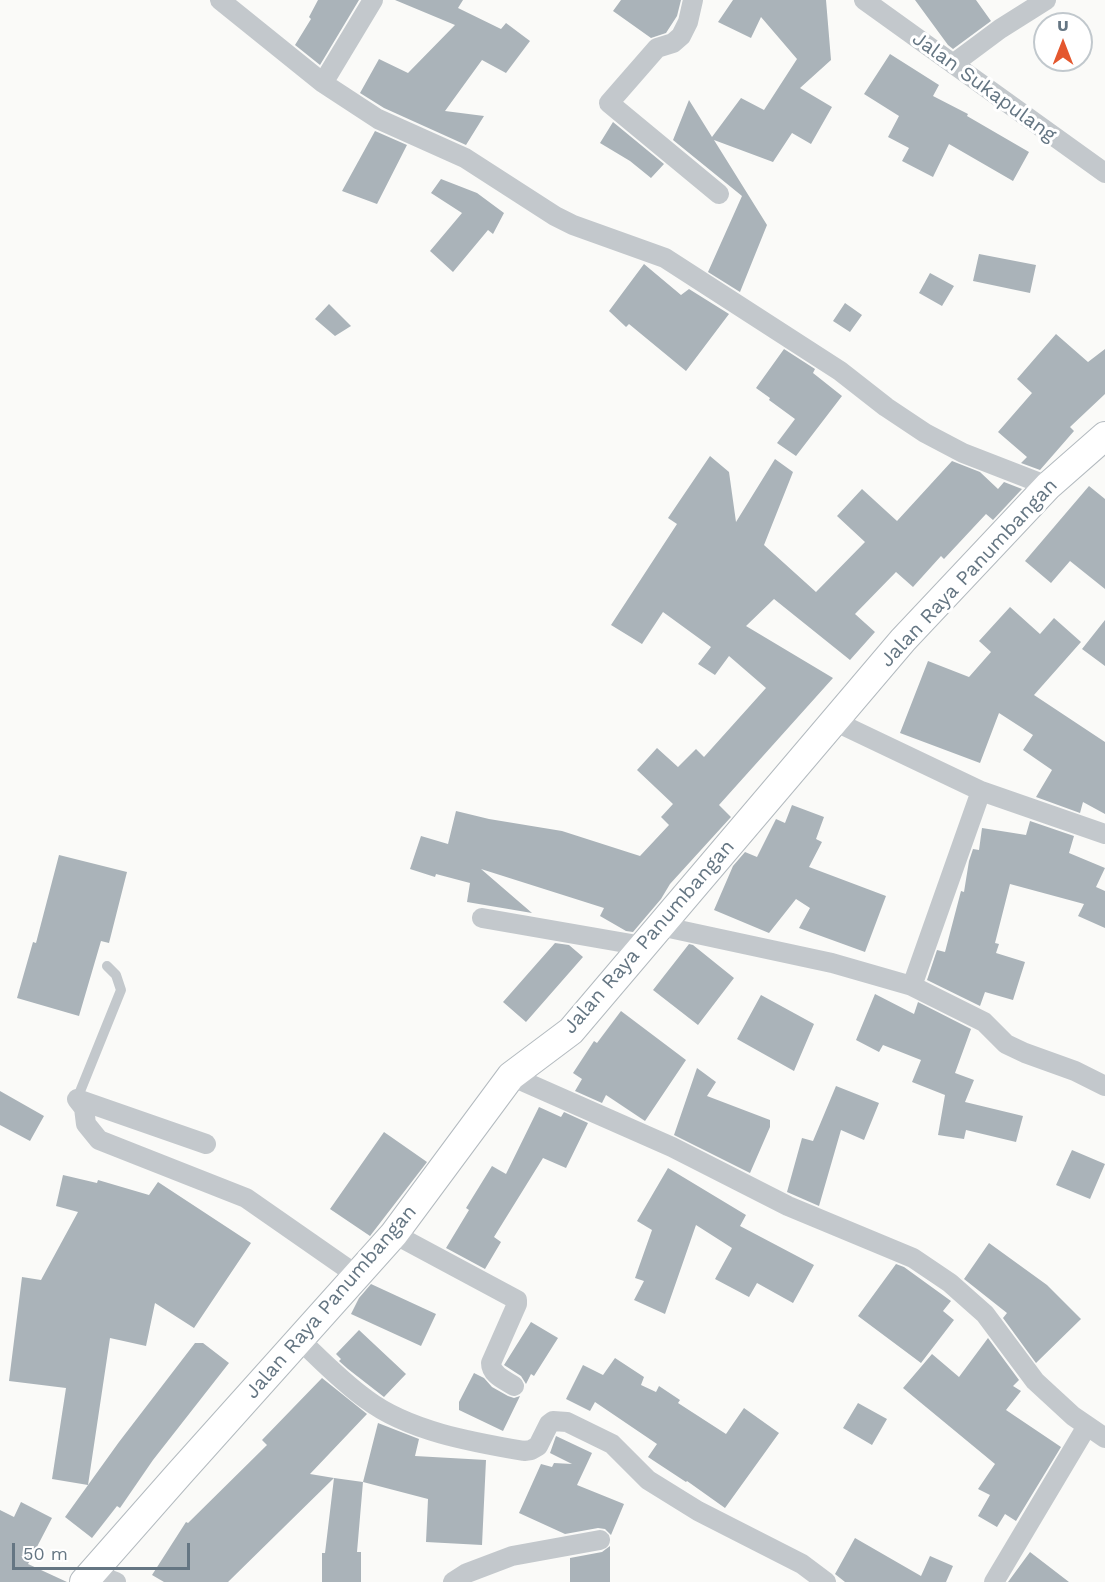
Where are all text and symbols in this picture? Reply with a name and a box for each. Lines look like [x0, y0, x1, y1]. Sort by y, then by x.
north arrow [1033, 12, 1093, 72]
text: U [1057, 16, 1069, 35]
street label: Jalan Sukapulang [907, 27, 1061, 147]
street label: Jalan Raya Panumbangan [875, 474, 1063, 672]
street label: Jalan Raya Panumbangan [558, 835, 740, 1039]
street label: Jalan Raya Panumbangan [240, 1200, 422, 1404]
scale bar [15, 1531, 194, 1569]
text: 50 m [23, 1543, 68, 1564]

